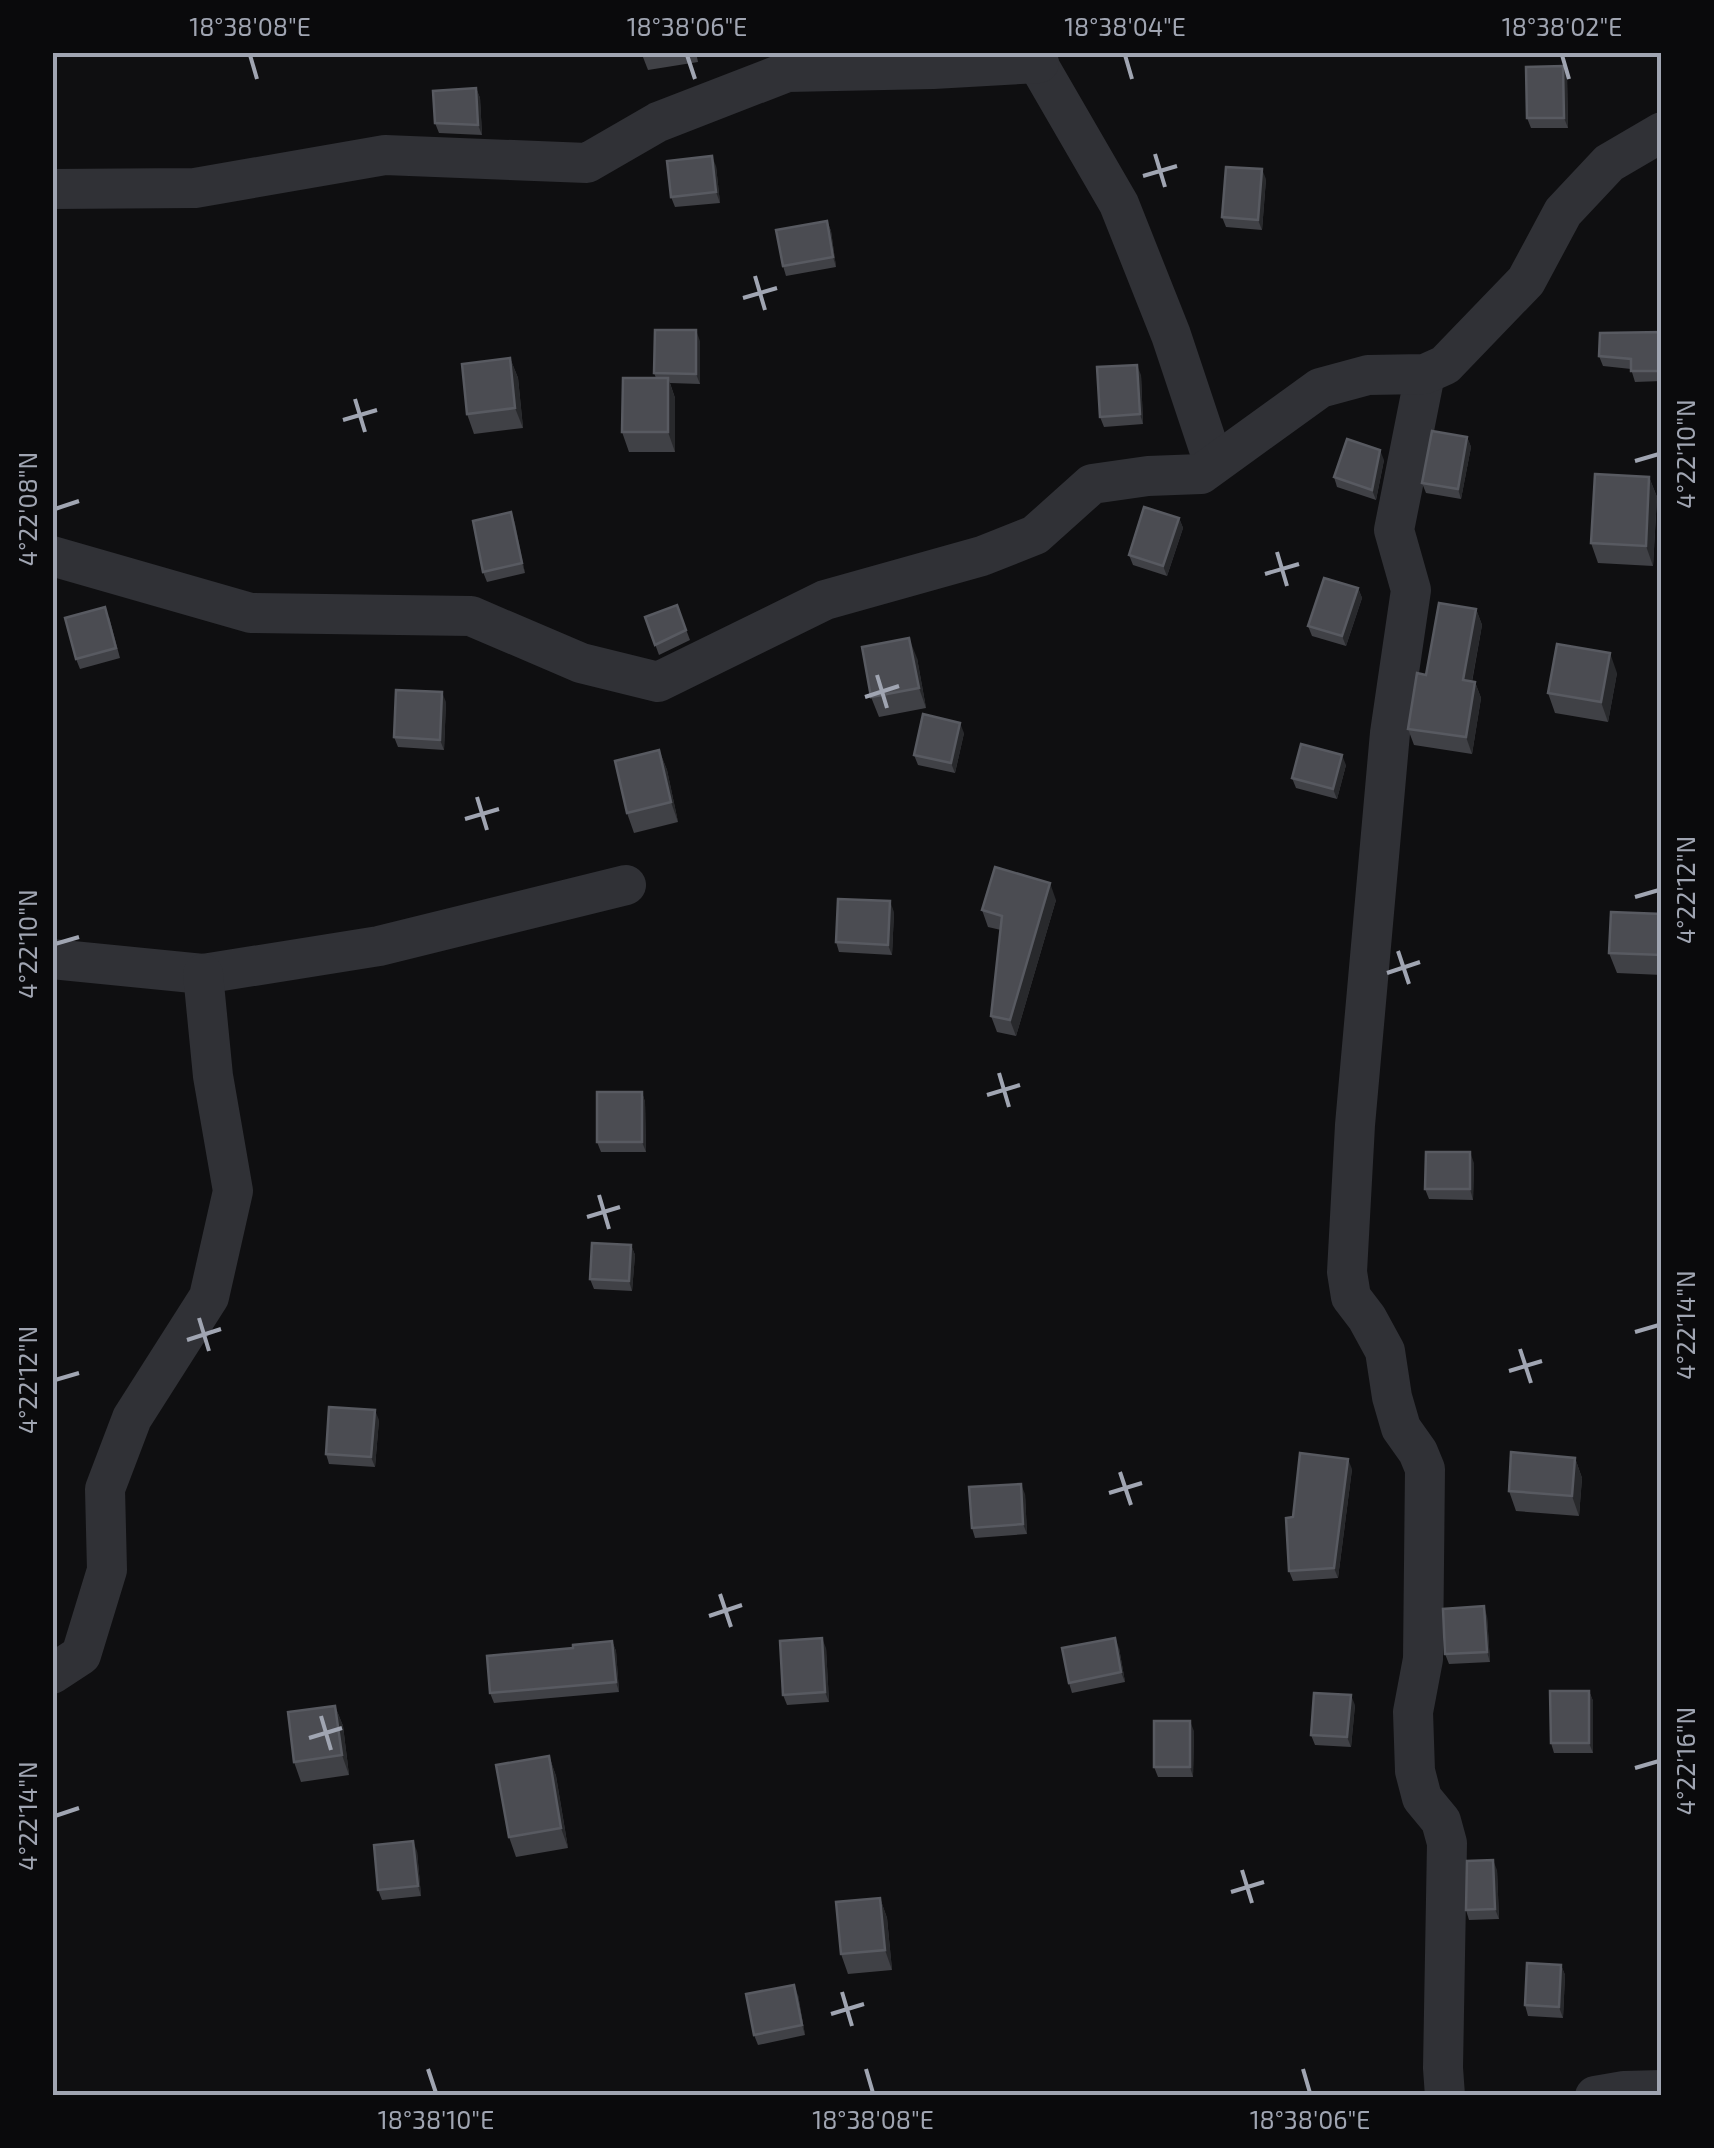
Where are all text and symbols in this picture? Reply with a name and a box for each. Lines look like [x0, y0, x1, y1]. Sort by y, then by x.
text: 18°38'08"E [189, 11, 311, 41]
text: 18°38'06"E [627, 11, 747, 41]
text: 18°38'04"E [1064, 11, 1186, 41]
text: 18°38'02"E [1502, 11, 1622, 41]
text: 4°22'10"N [1670, 399, 1700, 509]
text: 4°22'08"N [12, 452, 42, 566]
text: 4°22'12"N [1670, 836, 1700, 944]
text: 4°22'10"N [12, 889, 42, 999]
text: 4°22'14"N [1670, 1270, 1700, 1380]
text: 4°22'12"N [12, 1326, 42, 1434]
text: 4°22'16"N [1670, 1707, 1700, 1815]
text: 4°22'14"N [12, 1761, 42, 1871]
text: 18°38'10"E [378, 2104, 494, 2134]
text: 18°38'08"E [812, 2104, 934, 2134]
text: 18°38'06"E [1250, 2104, 1370, 2134]

